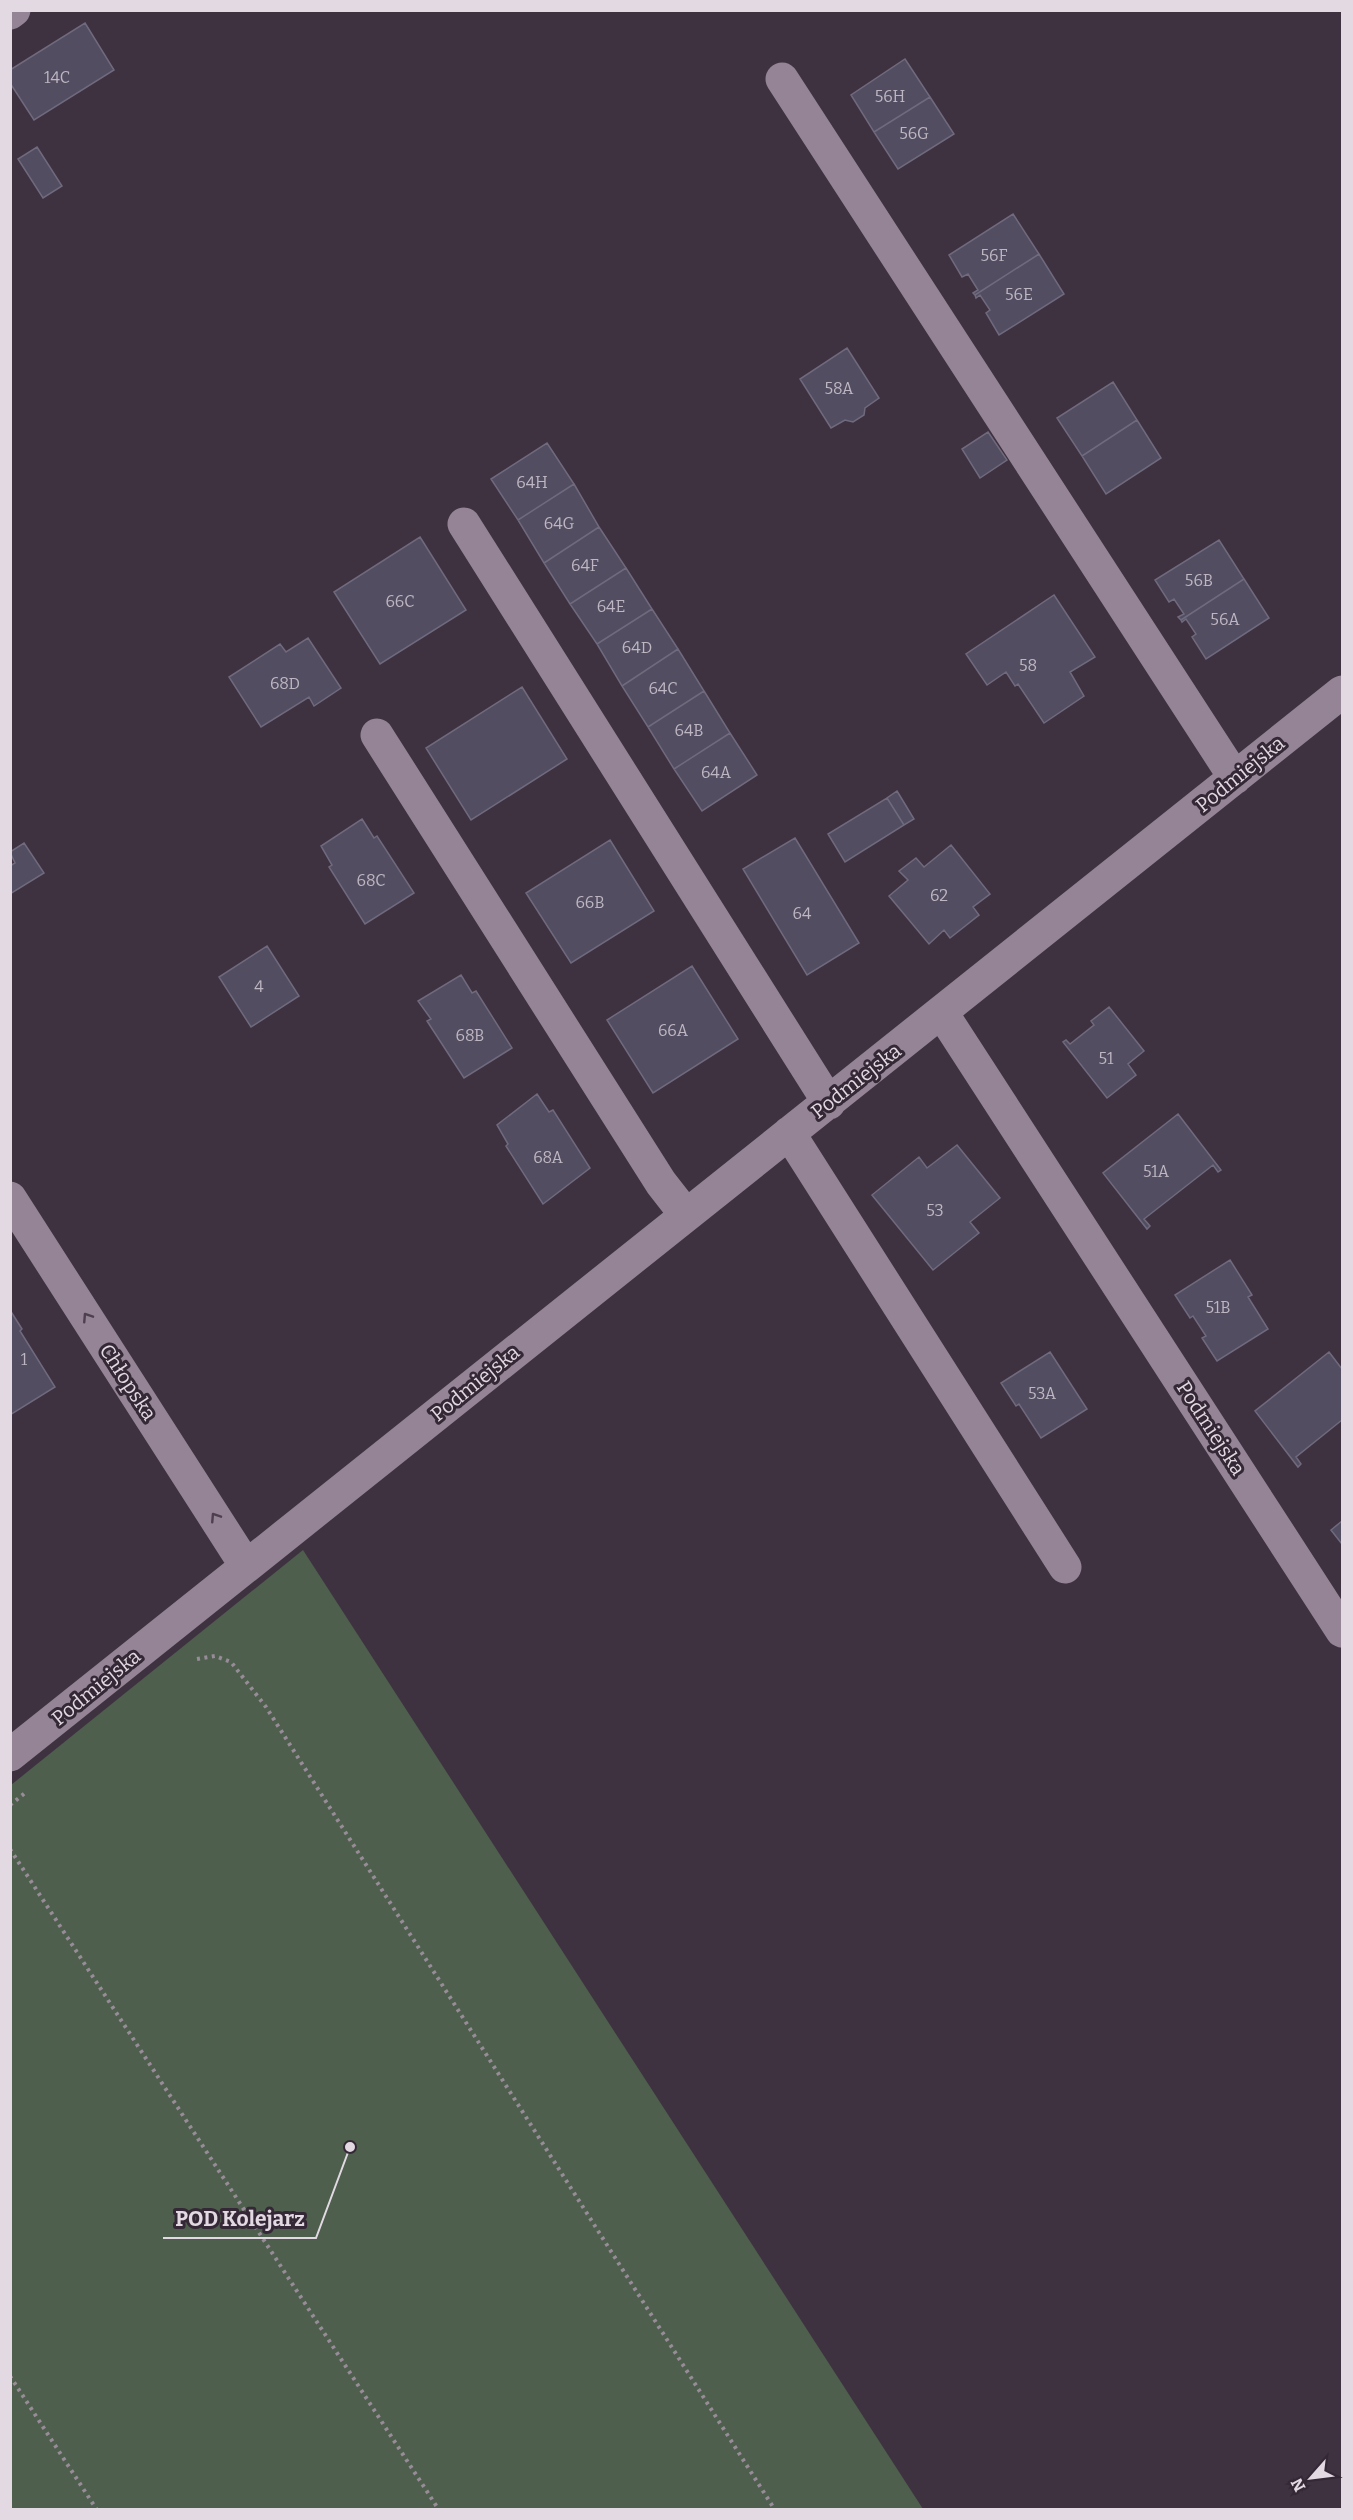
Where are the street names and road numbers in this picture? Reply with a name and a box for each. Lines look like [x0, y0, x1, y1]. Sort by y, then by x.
street label: Podmiejska [1191, 731, 1290, 818]
street label: Podmiejska [806, 1038, 906, 1124]
street label: Chłopska [94, 1339, 162, 1425]
street label: Podmiejska [426, 1340, 525, 1427]
street label: Podmiejska [1171, 1376, 1250, 1480]
street label: Podmiejska [47, 1644, 146, 1731]

